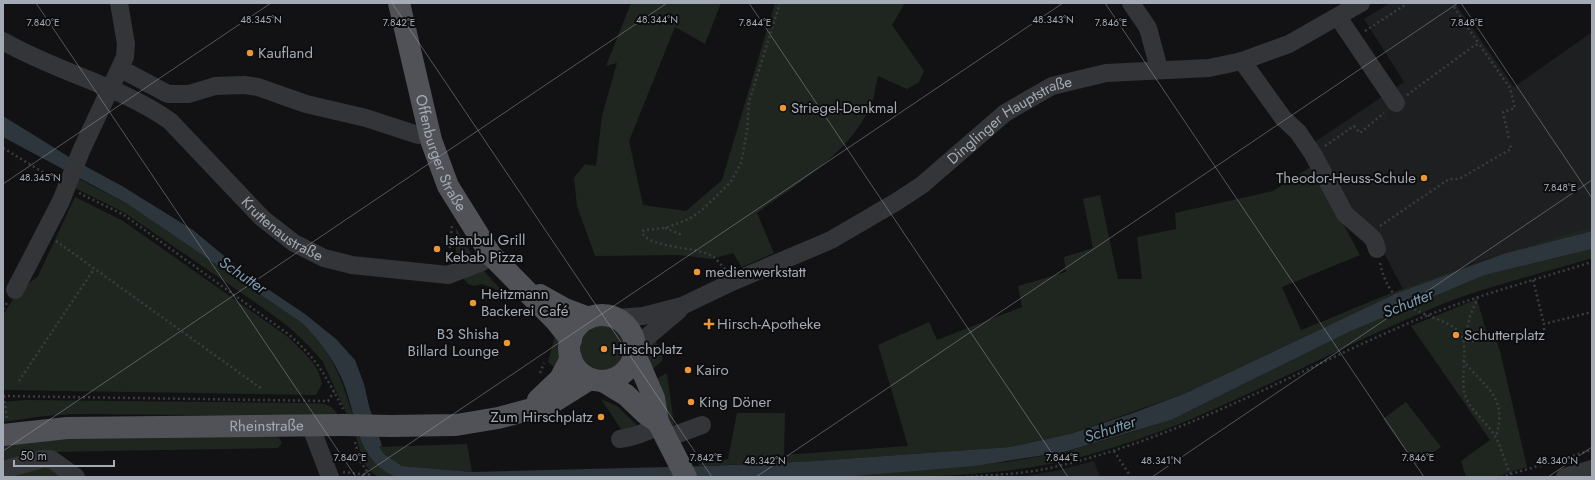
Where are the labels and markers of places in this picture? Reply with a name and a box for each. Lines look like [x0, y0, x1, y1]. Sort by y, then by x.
place label: Kaufland [258, 42, 313, 64]
marker: Kaufland [245, 48, 255, 58]
place label: Striegel-Denkmal [791, 97, 897, 119]
marker: Striegel-Denkmal [778, 103, 788, 113]
place label: Theodor-Heuss-Schule [1276, 167, 1416, 189]
marker: Theodor-Heuss-Schule [1419, 173, 1429, 183]
place label: Istanbul Grill Kebab Pizza [445, 229, 525, 268]
marker: Istanbul Grill Kebab Pizza [432, 244, 442, 254]
place label: medienwerkstatt [705, 261, 806, 283]
marker: medienwerkstatt [692, 267, 702, 277]
place label: Heitzmann Backerei Café [481, 283, 569, 322]
marker: Heitzmann Backerei Café [468, 298, 478, 308]
place label: Hirsch-Apotheke [717, 313, 821, 335]
marker: Hirsch-Apotheke [704, 319, 714, 329]
place label: B3 Shisha Billard Lounge [407, 323, 499, 362]
place label: Schutterplatz [1464, 324, 1545, 346]
marker: Schutterplatz [1451, 330, 1461, 340]
marker: B3 Shisha Billard Lounge [502, 338, 512, 348]
place label: Hirschplatz [612, 338, 683, 360]
marker: Hirschplatz [599, 344, 609, 354]
place label: Kairo [696, 359, 729, 381]
marker: Kairo [683, 365, 693, 375]
place label: King Döner [699, 391, 772, 413]
marker: King Döner [686, 397, 696, 407]
place label: Zum Hirschplatz [491, 406, 593, 428]
marker: Zum Hirschplatz [596, 412, 606, 422]

